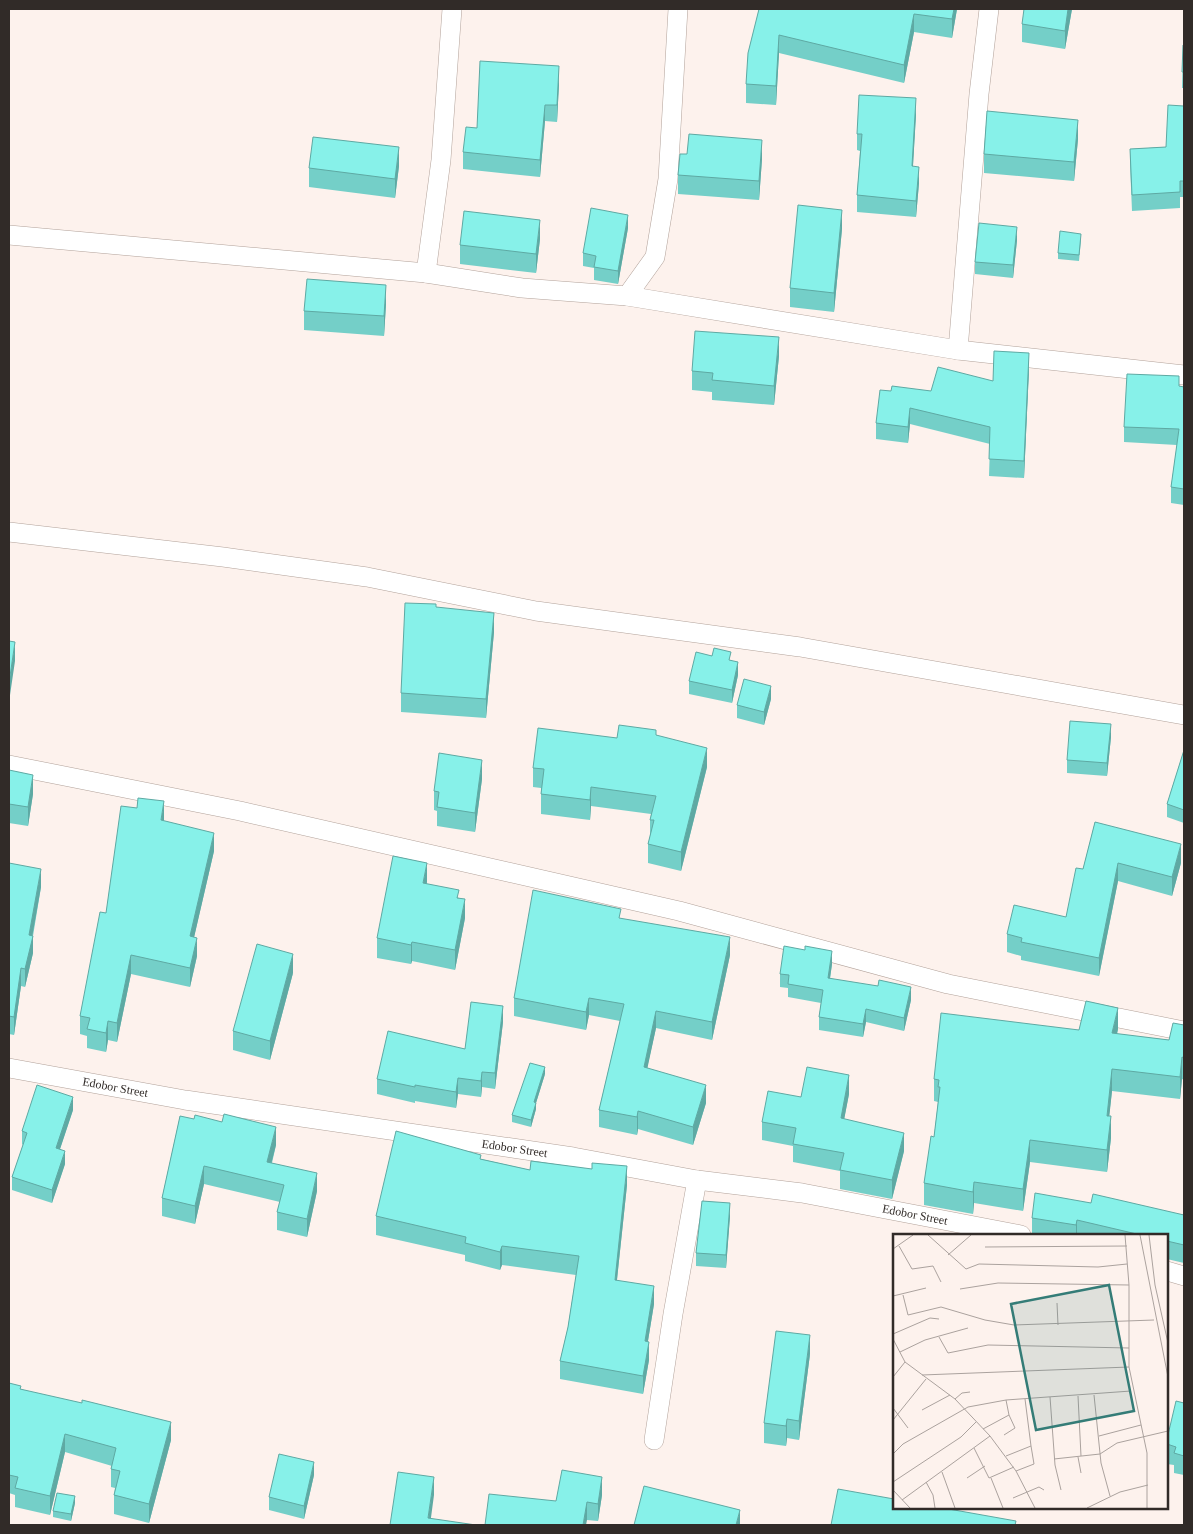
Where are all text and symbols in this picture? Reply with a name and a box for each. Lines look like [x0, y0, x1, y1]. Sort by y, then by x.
street label: Edobor Street [81, 1074, 150, 1100]
street label: Edobor Street [481, 1137, 549, 1160]
street label: Edobor Street [881, 1202, 950, 1228]
inset map [893, 1234, 1168, 1509]

